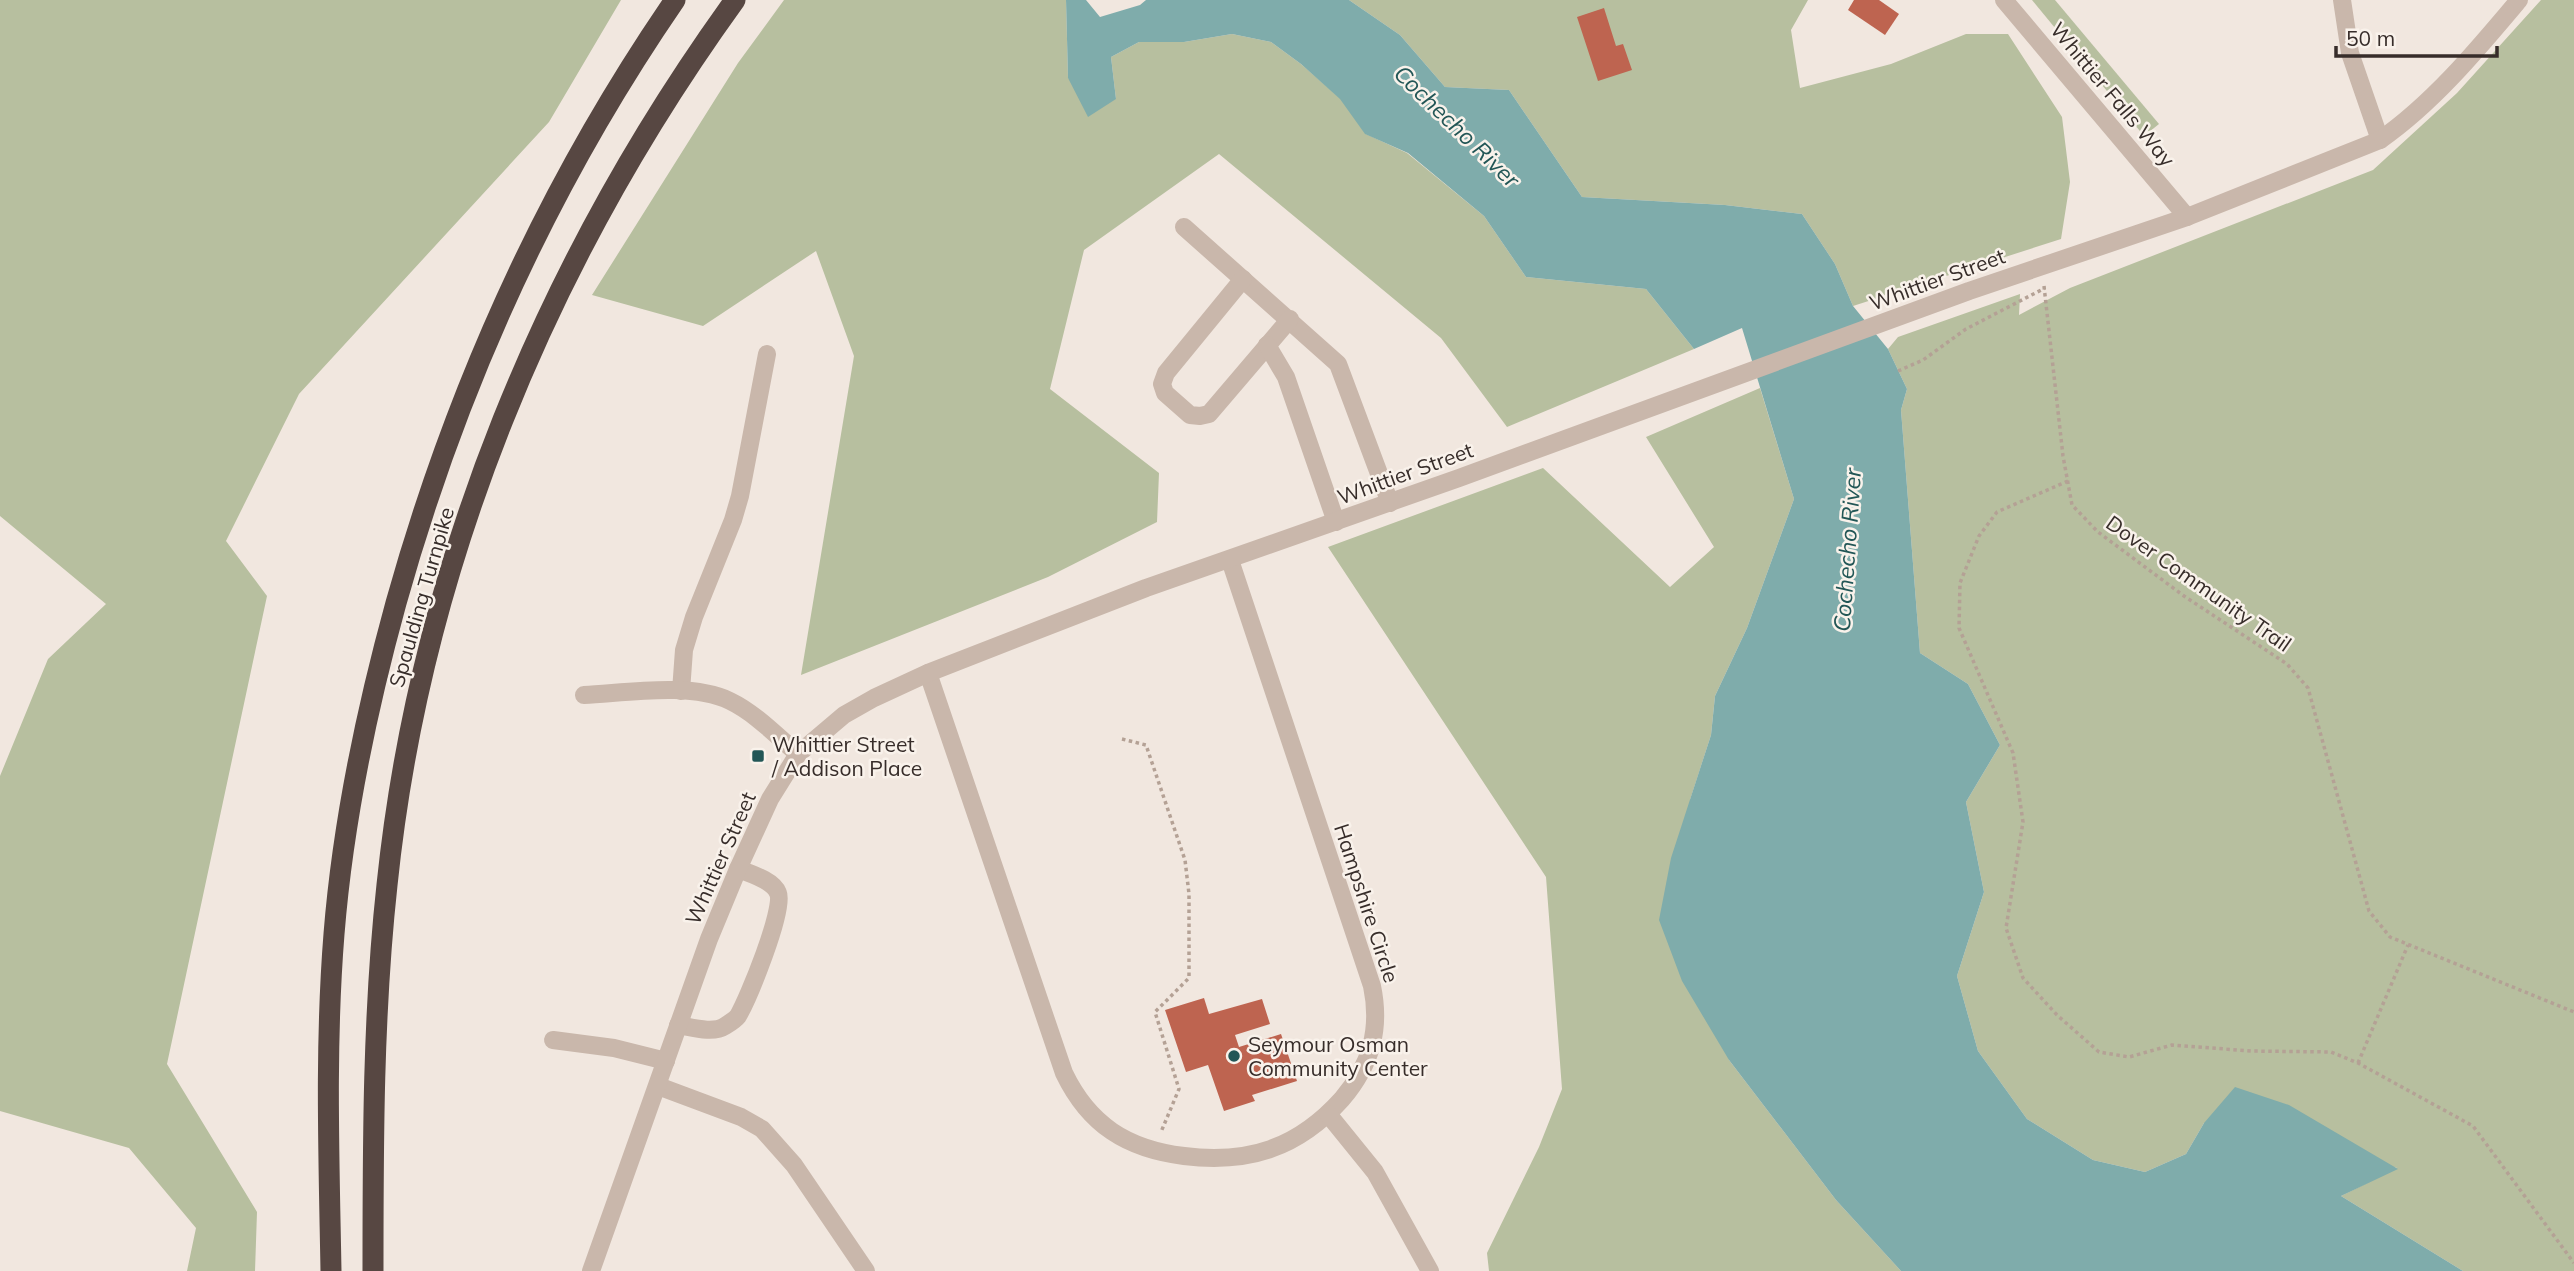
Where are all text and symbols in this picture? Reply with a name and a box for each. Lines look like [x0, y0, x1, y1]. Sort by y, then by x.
scale bar [2336, 14, 2497, 58]
street label: Whittier Falls Way [2045, 17, 2181, 171]
text: 50 m [2346, 25, 2395, 51]
water label: Cochecho River [1388, 59, 1527, 194]
street label: Whittier Street [1866, 242, 2008, 316]
street label: Whittier Street [1334, 436, 1476, 510]
water label: Cochecho River [1827, 466, 1867, 633]
street label: Spaulding Turnpike [383, 504, 459, 690]
street label: Dover Community Trail [2101, 509, 2297, 657]
place label: Whittier Street / Addison Place [771, 731, 922, 781]
marker: Whittier Street / Addison Place [750, 748, 766, 764]
street label: Whittier Street [679, 788, 761, 928]
street label: Hampshire Circle [1329, 820, 1405, 986]
place label: Seymour Osman Community Center [1248, 1031, 1428, 1081]
marker: Seymour Osman Community Center [1226, 1048, 1242, 1064]

